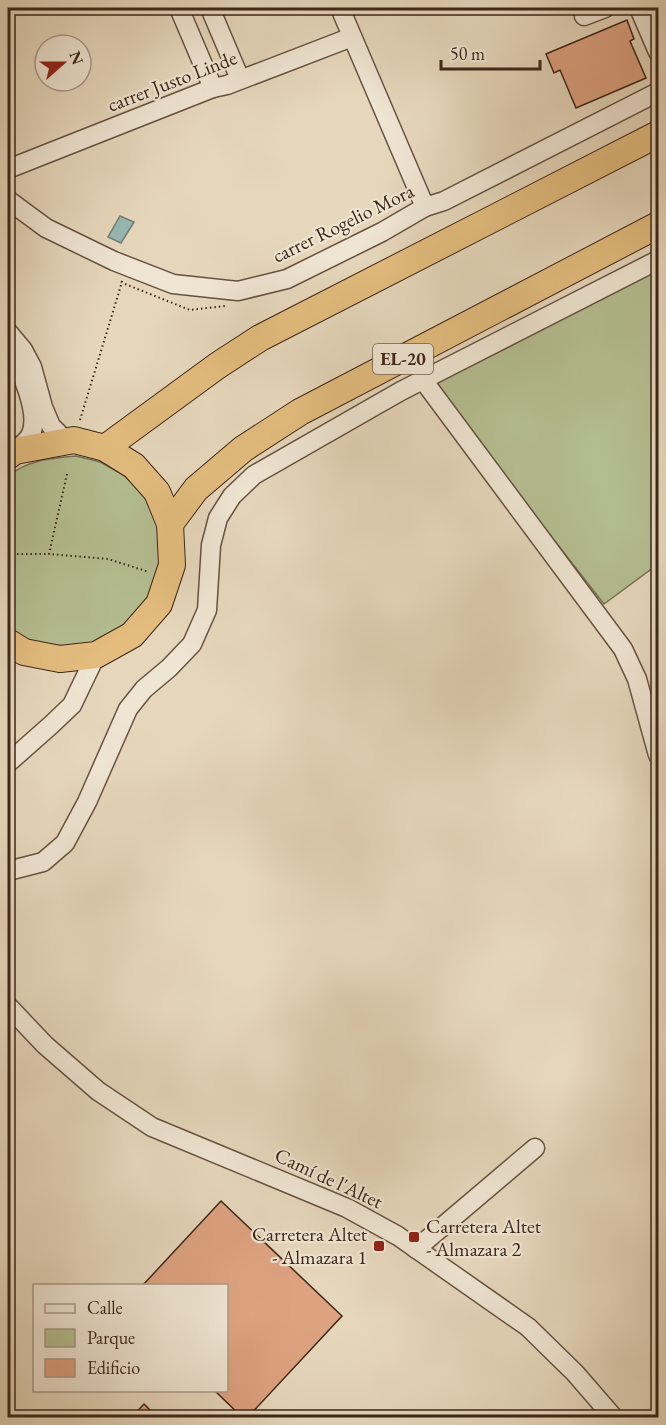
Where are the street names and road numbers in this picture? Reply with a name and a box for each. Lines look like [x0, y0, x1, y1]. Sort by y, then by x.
street label: carrer Justo Linde [104, 44, 241, 118]
street label: carrer Rogelio Mora [268, 178, 418, 268]
road number: EL-20 [373, 344, 433, 374]
street label: Camí de l'Altet [271, 1142, 388, 1215]

